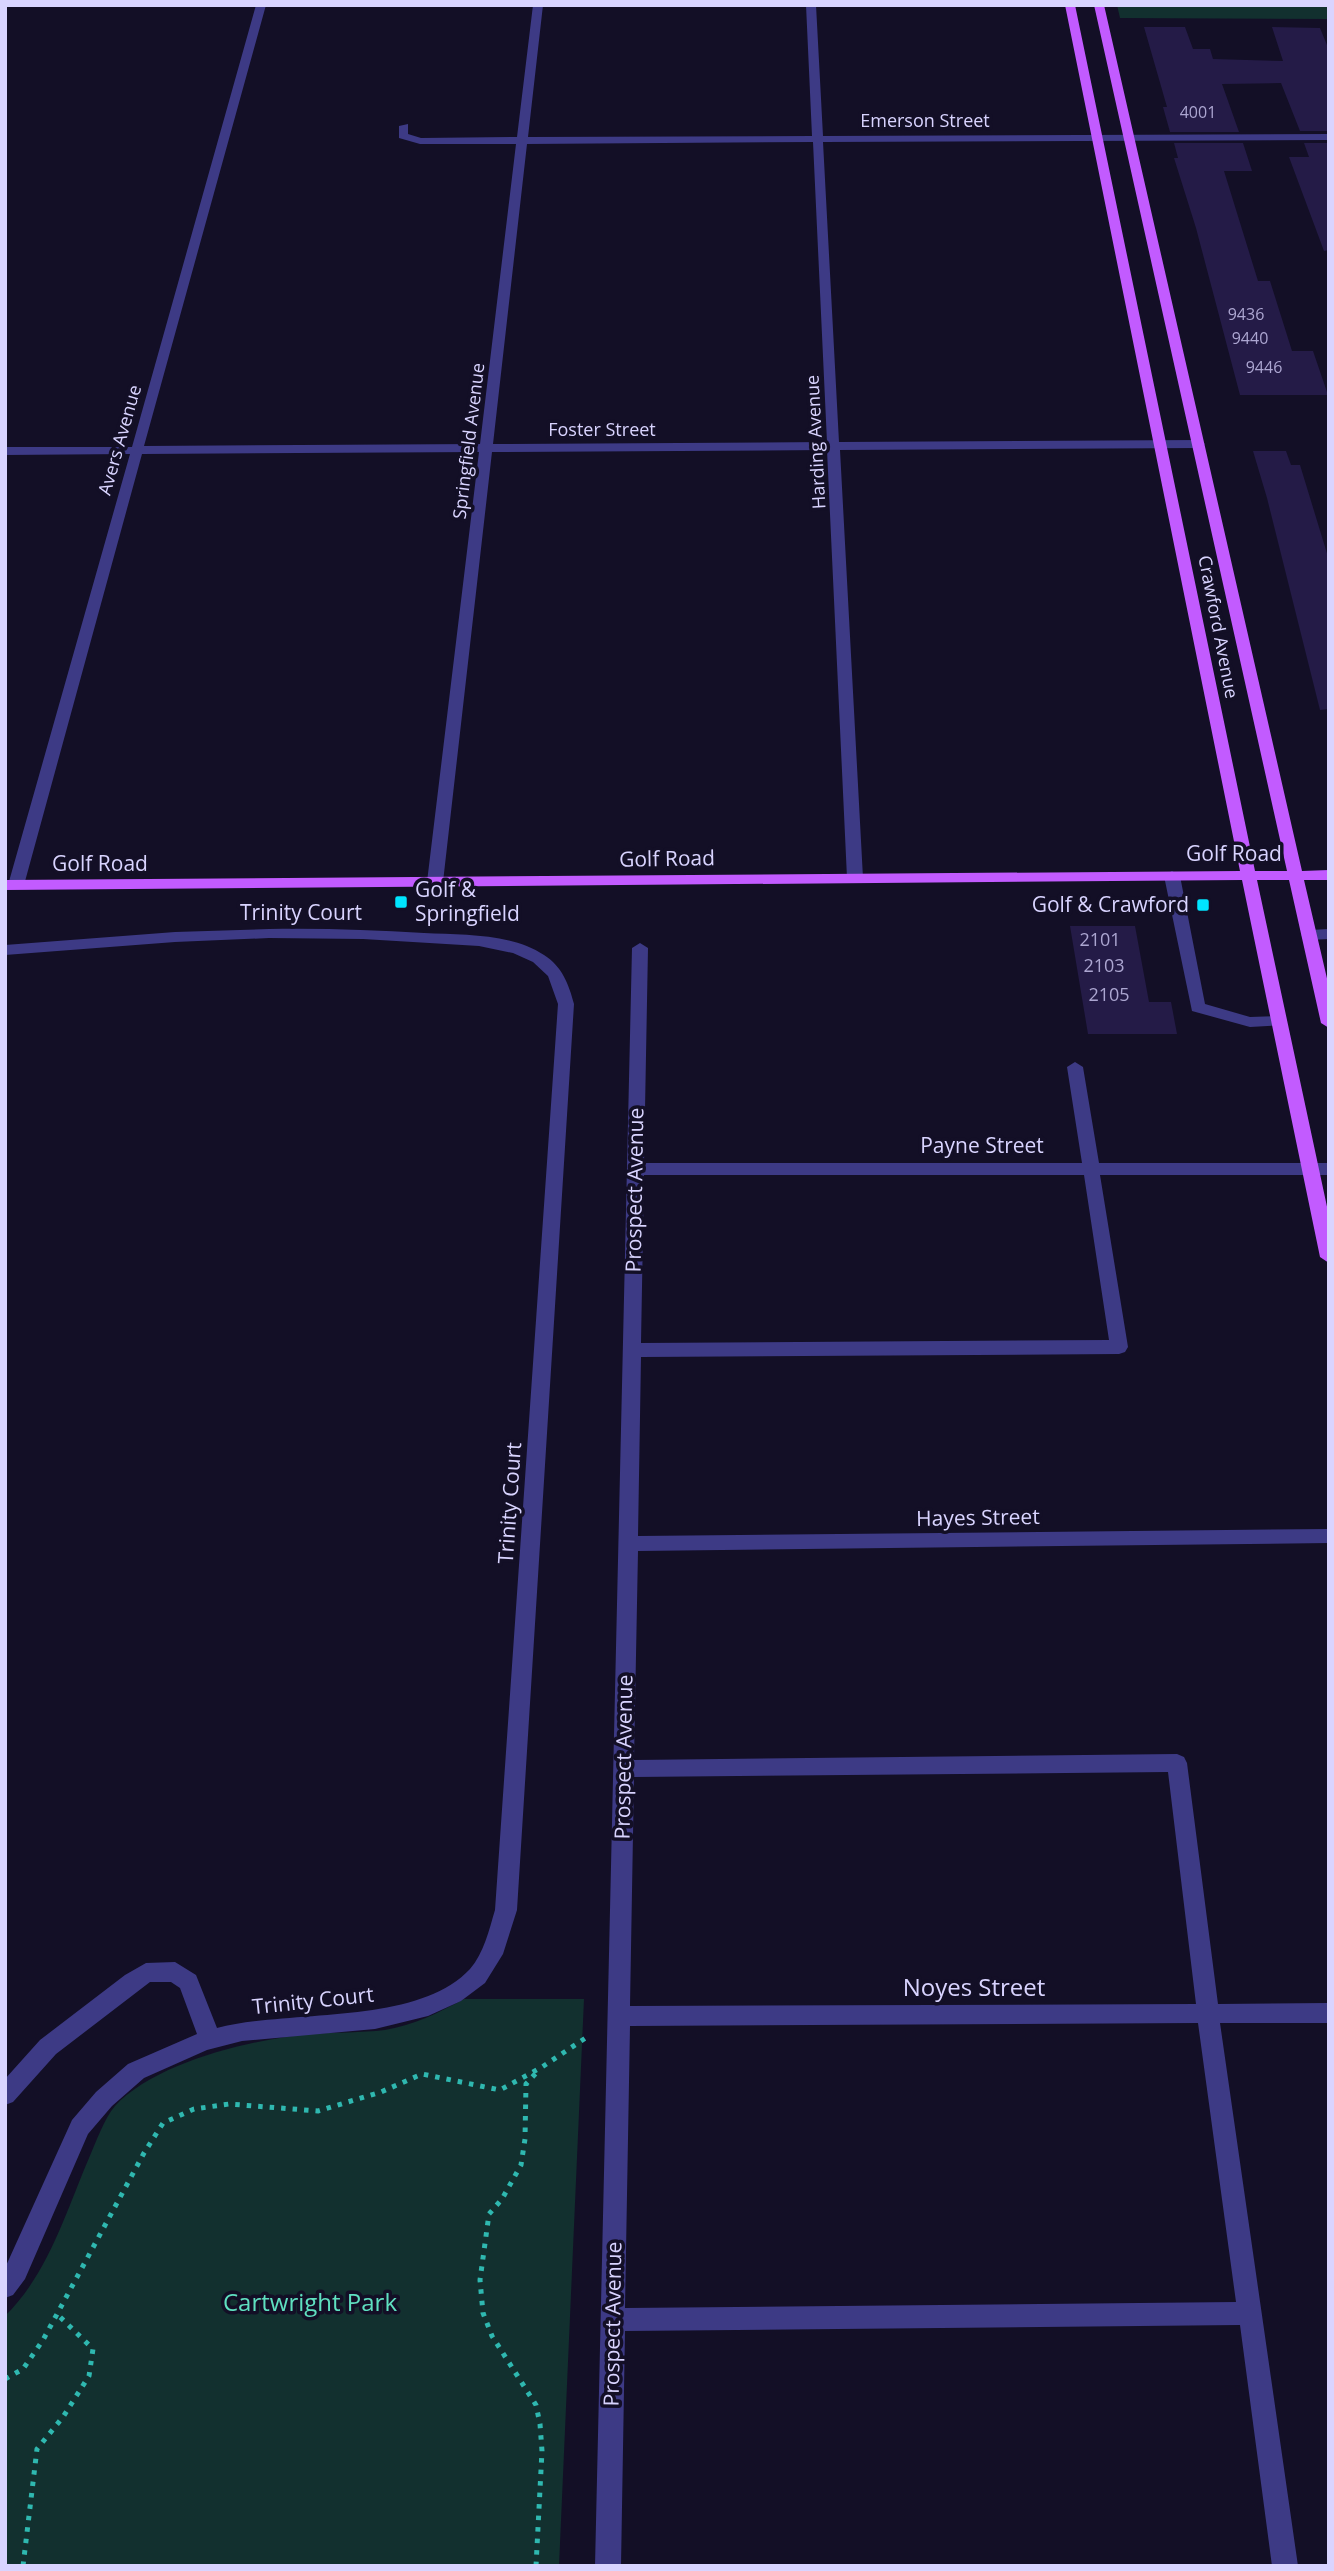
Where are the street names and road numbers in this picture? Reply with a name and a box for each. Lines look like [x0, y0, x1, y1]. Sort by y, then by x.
street label: Emerson Street [860, 108, 990, 132]
street label: Springfield Avenue [447, 361, 489, 520]
street label: Harding Avenue [800, 374, 831, 510]
street label: Avers Avenue [92, 382, 146, 498]
street label: Foster Street [548, 417, 656, 441]
street label: Crawford Avenue [1193, 553, 1245, 700]
street label: Golf Road [1186, 839, 1282, 867]
street label: Golf Road [619, 843, 715, 873]
street label: Golf Road [52, 849, 148, 877]
street label: Trinity Court [240, 898, 362, 926]
street label: Prospect Avenue [619, 1107, 649, 1273]
street label: Payne Street [920, 1131, 1044, 1159]
street label: Trinity Court [491, 1441, 527, 1565]
street label: Hayes Street [916, 1502, 1040, 1532]
street label: Prospect Avenue [608, 1674, 638, 1840]
street label: Noyes Street [903, 1970, 1045, 2003]
street label: Trinity Court [251, 1980, 375, 2020]
street label: Prospect Avenue [597, 2241, 627, 2407]

